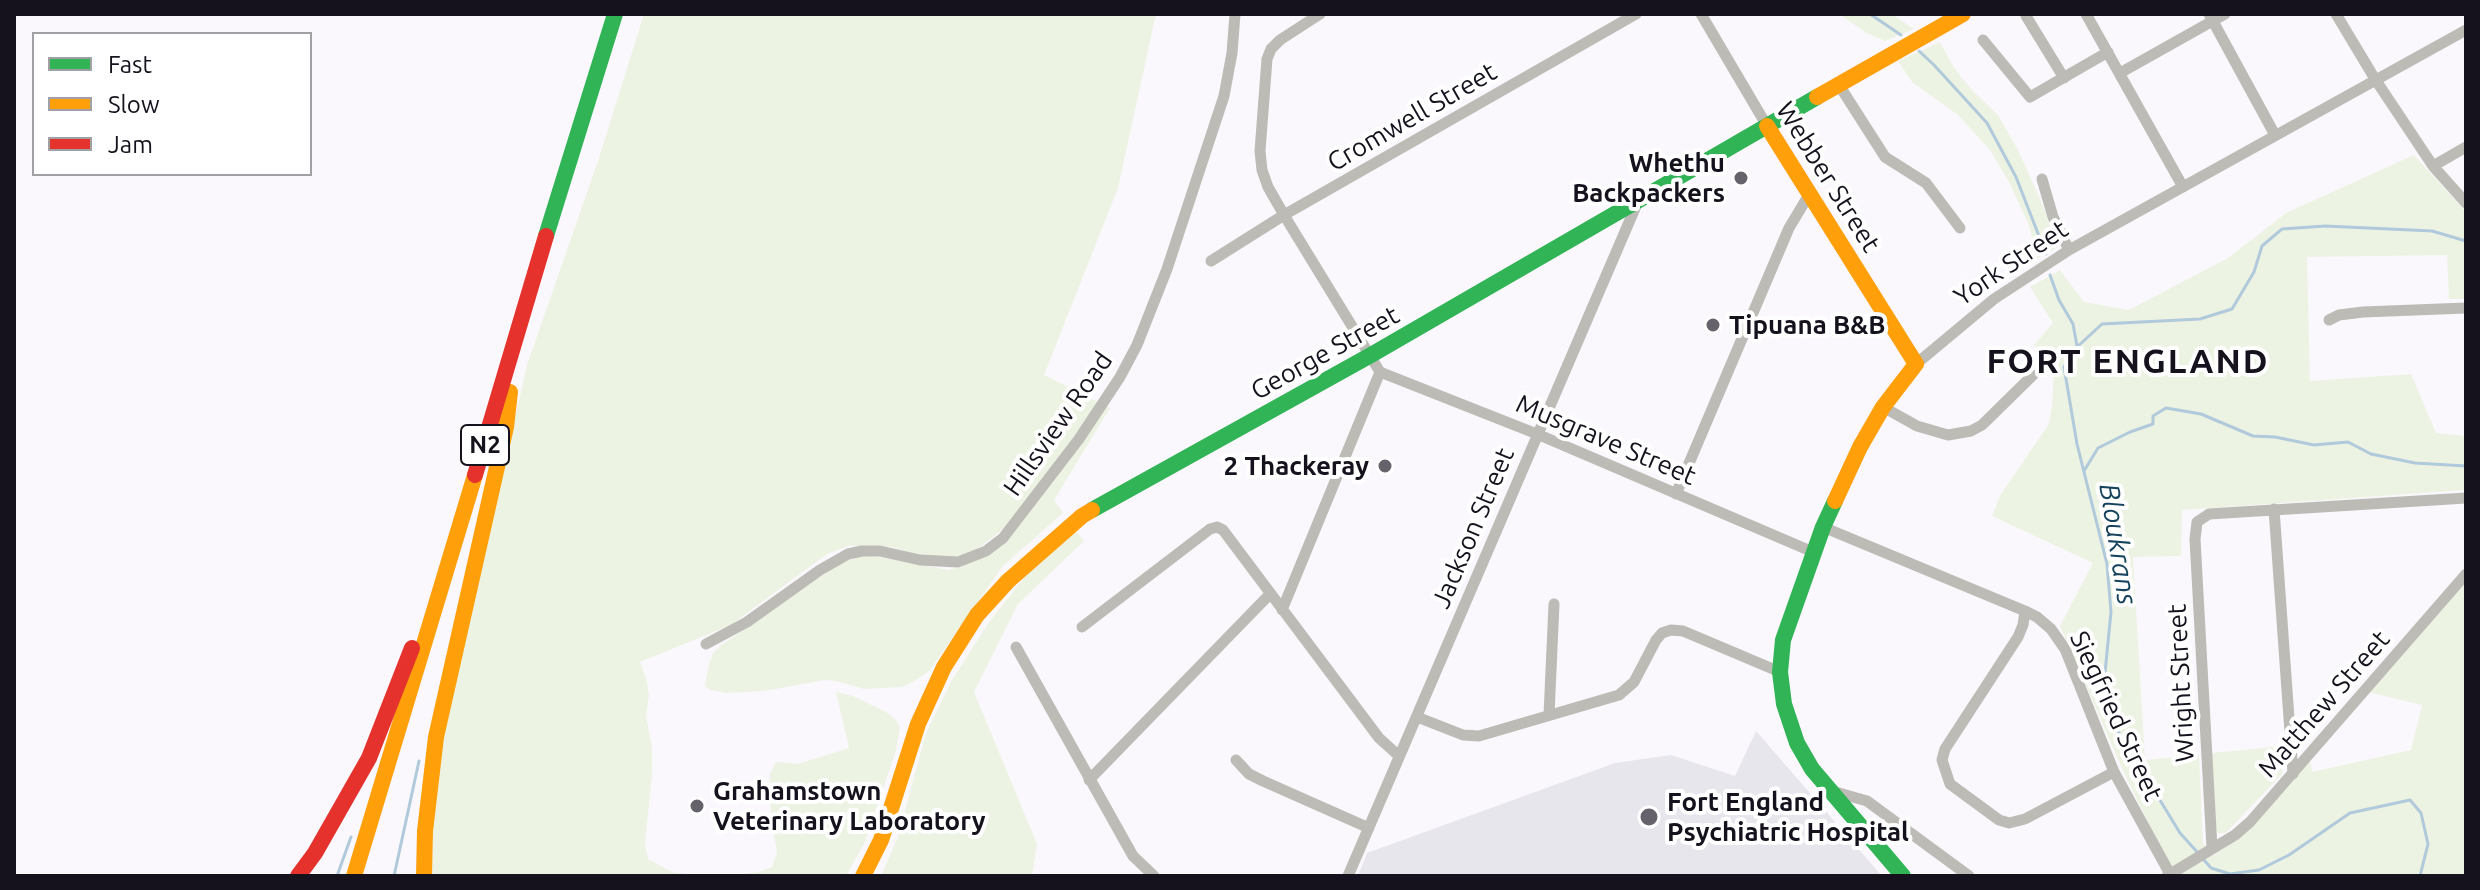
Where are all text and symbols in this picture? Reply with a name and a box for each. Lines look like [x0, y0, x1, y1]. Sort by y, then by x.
legend [32, 32, 312, 176]
text: Fast [108, 51, 152, 78]
street label: Cromwell Street [1322, 56, 1502, 178]
text: Slow [108, 91, 160, 118]
street label: Webber Street [1769, 96, 1887, 258]
text: Jam [108, 131, 153, 158]
place label: Whethu Backpackers [1572, 147, 1725, 208]
marker: Whethu Backpackers [1732, 169, 1750, 187]
street label: York Street [1948, 214, 2074, 312]
street label: George Street [1246, 299, 1404, 407]
place label: Tipuana B&B [1729, 309, 1885, 341]
marker: Tipuana B&B [1704, 316, 1722, 334]
district label: FORT ENGLAND [1986, 342, 2270, 382]
street label: Hillsview Road [997, 346, 1119, 502]
street label: Musgrave Street [1511, 388, 1701, 492]
road number: N2 [461, 425, 509, 465]
street label: Jackson Street [1425, 443, 1521, 613]
place label: 2 Thackeray [1224, 450, 1369, 482]
marker: 2 Thackeray [1376, 457, 1394, 475]
water label: Bloukrans [2092, 481, 2144, 607]
street label: Wright Street [2161, 603, 2201, 763]
street label: Matthew Street [2252, 624, 2396, 784]
street label: Siegfried Street [2063, 626, 2169, 806]
place label: Grahamstown Veterinary Laboratory [713, 775, 985, 836]
place label: Fort England Psychiatric Hospital [1667, 786, 1909, 848]
marker: Grahamstown Veterinary Laboratory [688, 797, 706, 815]
marker: Fort England Psychiatric Hospital [1638, 806, 1660, 828]

